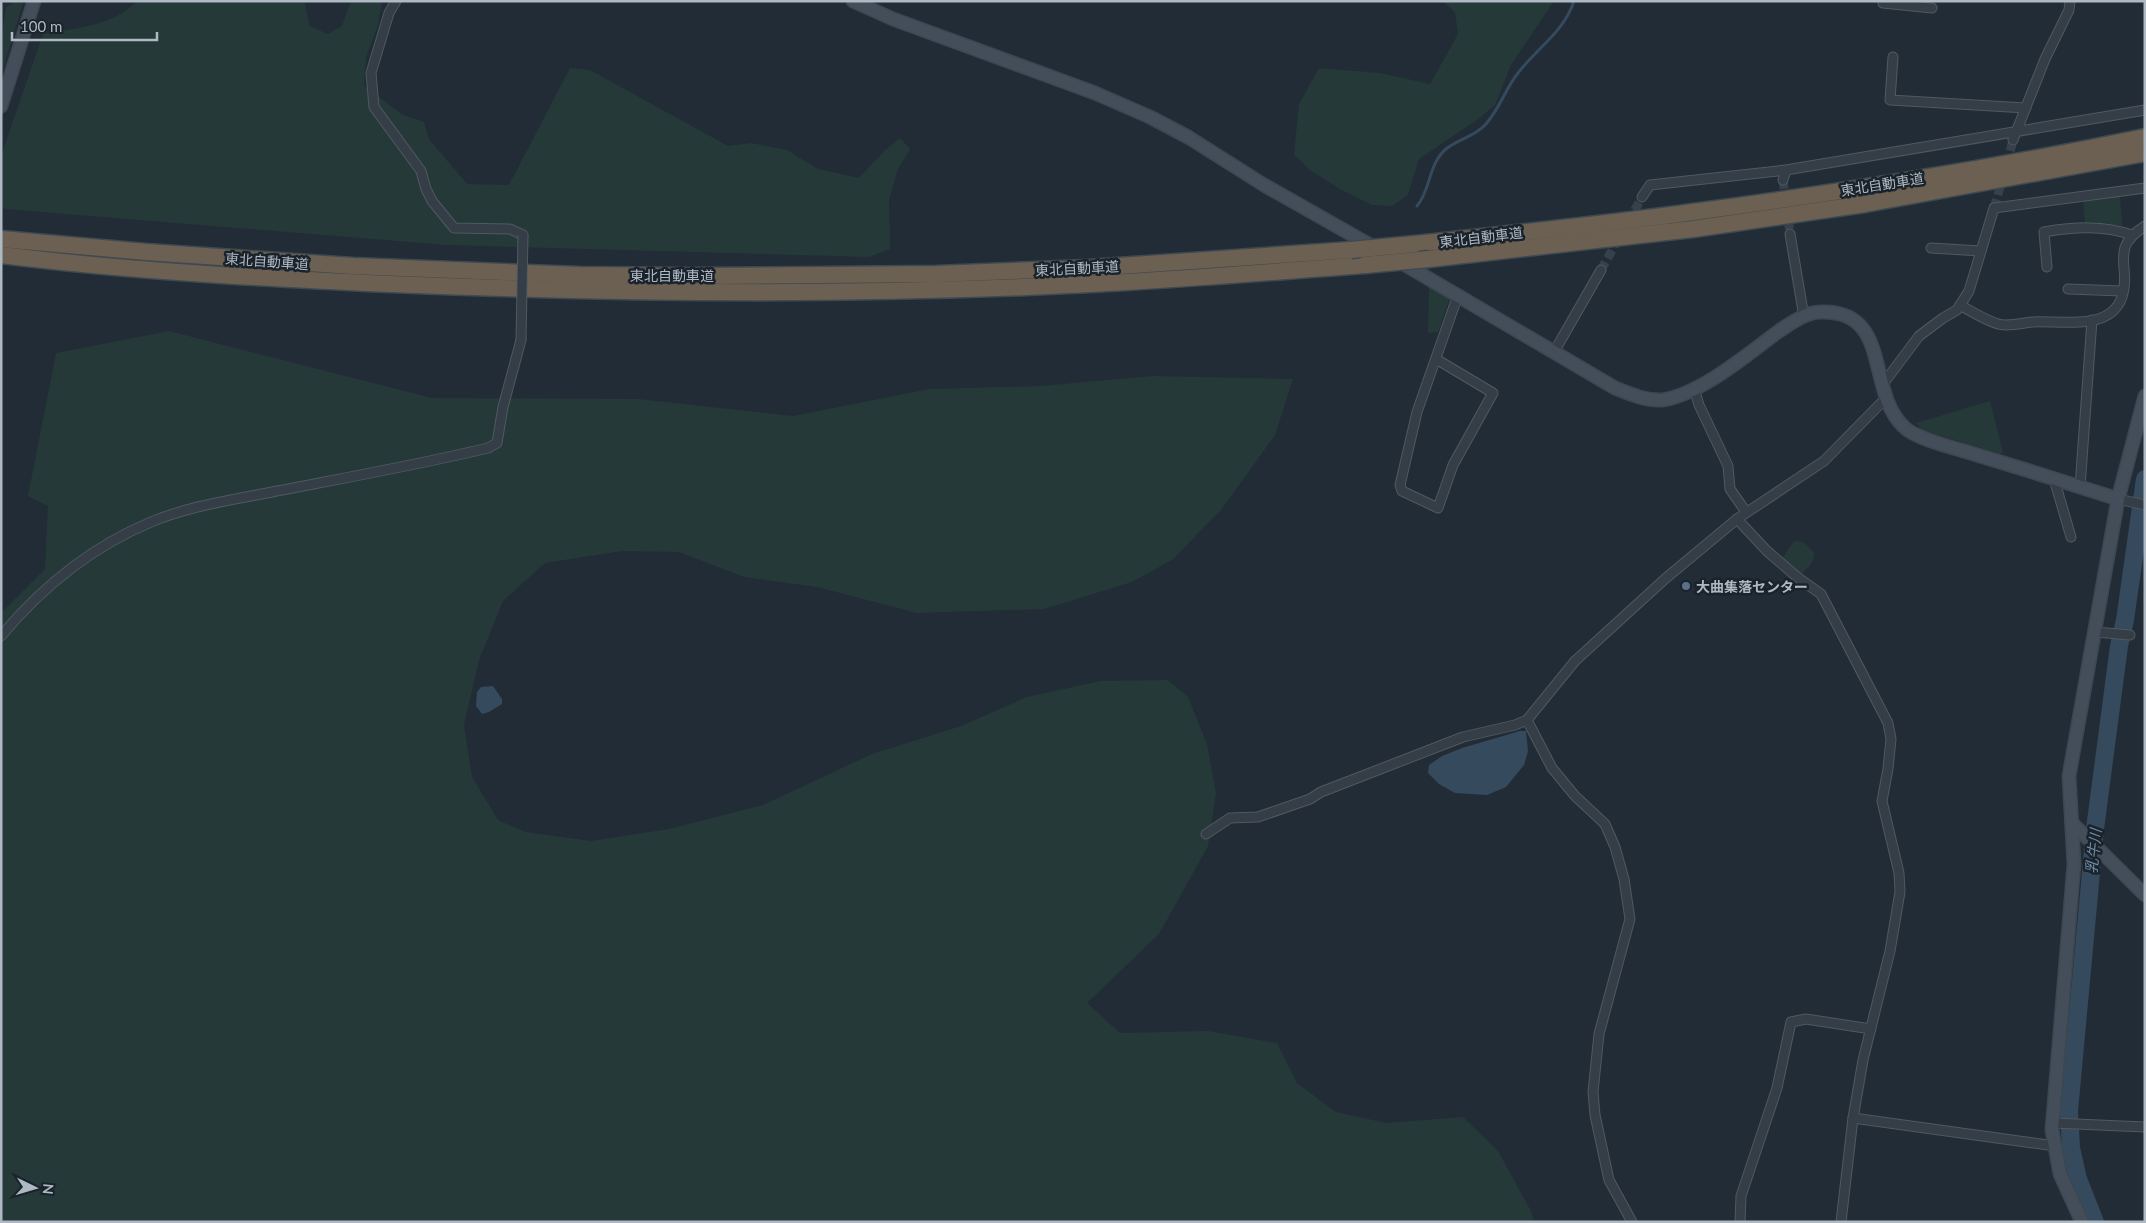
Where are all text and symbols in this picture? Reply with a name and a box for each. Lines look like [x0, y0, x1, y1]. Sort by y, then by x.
scale bar [12, 10, 158, 42]
text: 100 m [20, 17, 62, 35]
street label: 東北自動車道 [1839, 169, 1925, 199]
street label: 東北自動車道 [1438, 223, 1524, 251]
street label: 東北自動車道 [225, 250, 309, 272]
street label: 東北自動車道 [1035, 257, 1119, 279]
street label: 東北自動車道 [630, 267, 714, 284]
place label: 大曲集落センター [1696, 578, 1808, 595]
marker: 大曲集落センター [1680, 580, 1692, 592]
water label: 乳牛川 [2082, 826, 2105, 874]
north arrow [10, 1163, 60, 1213]
text: N [40, 1183, 57, 1195]

